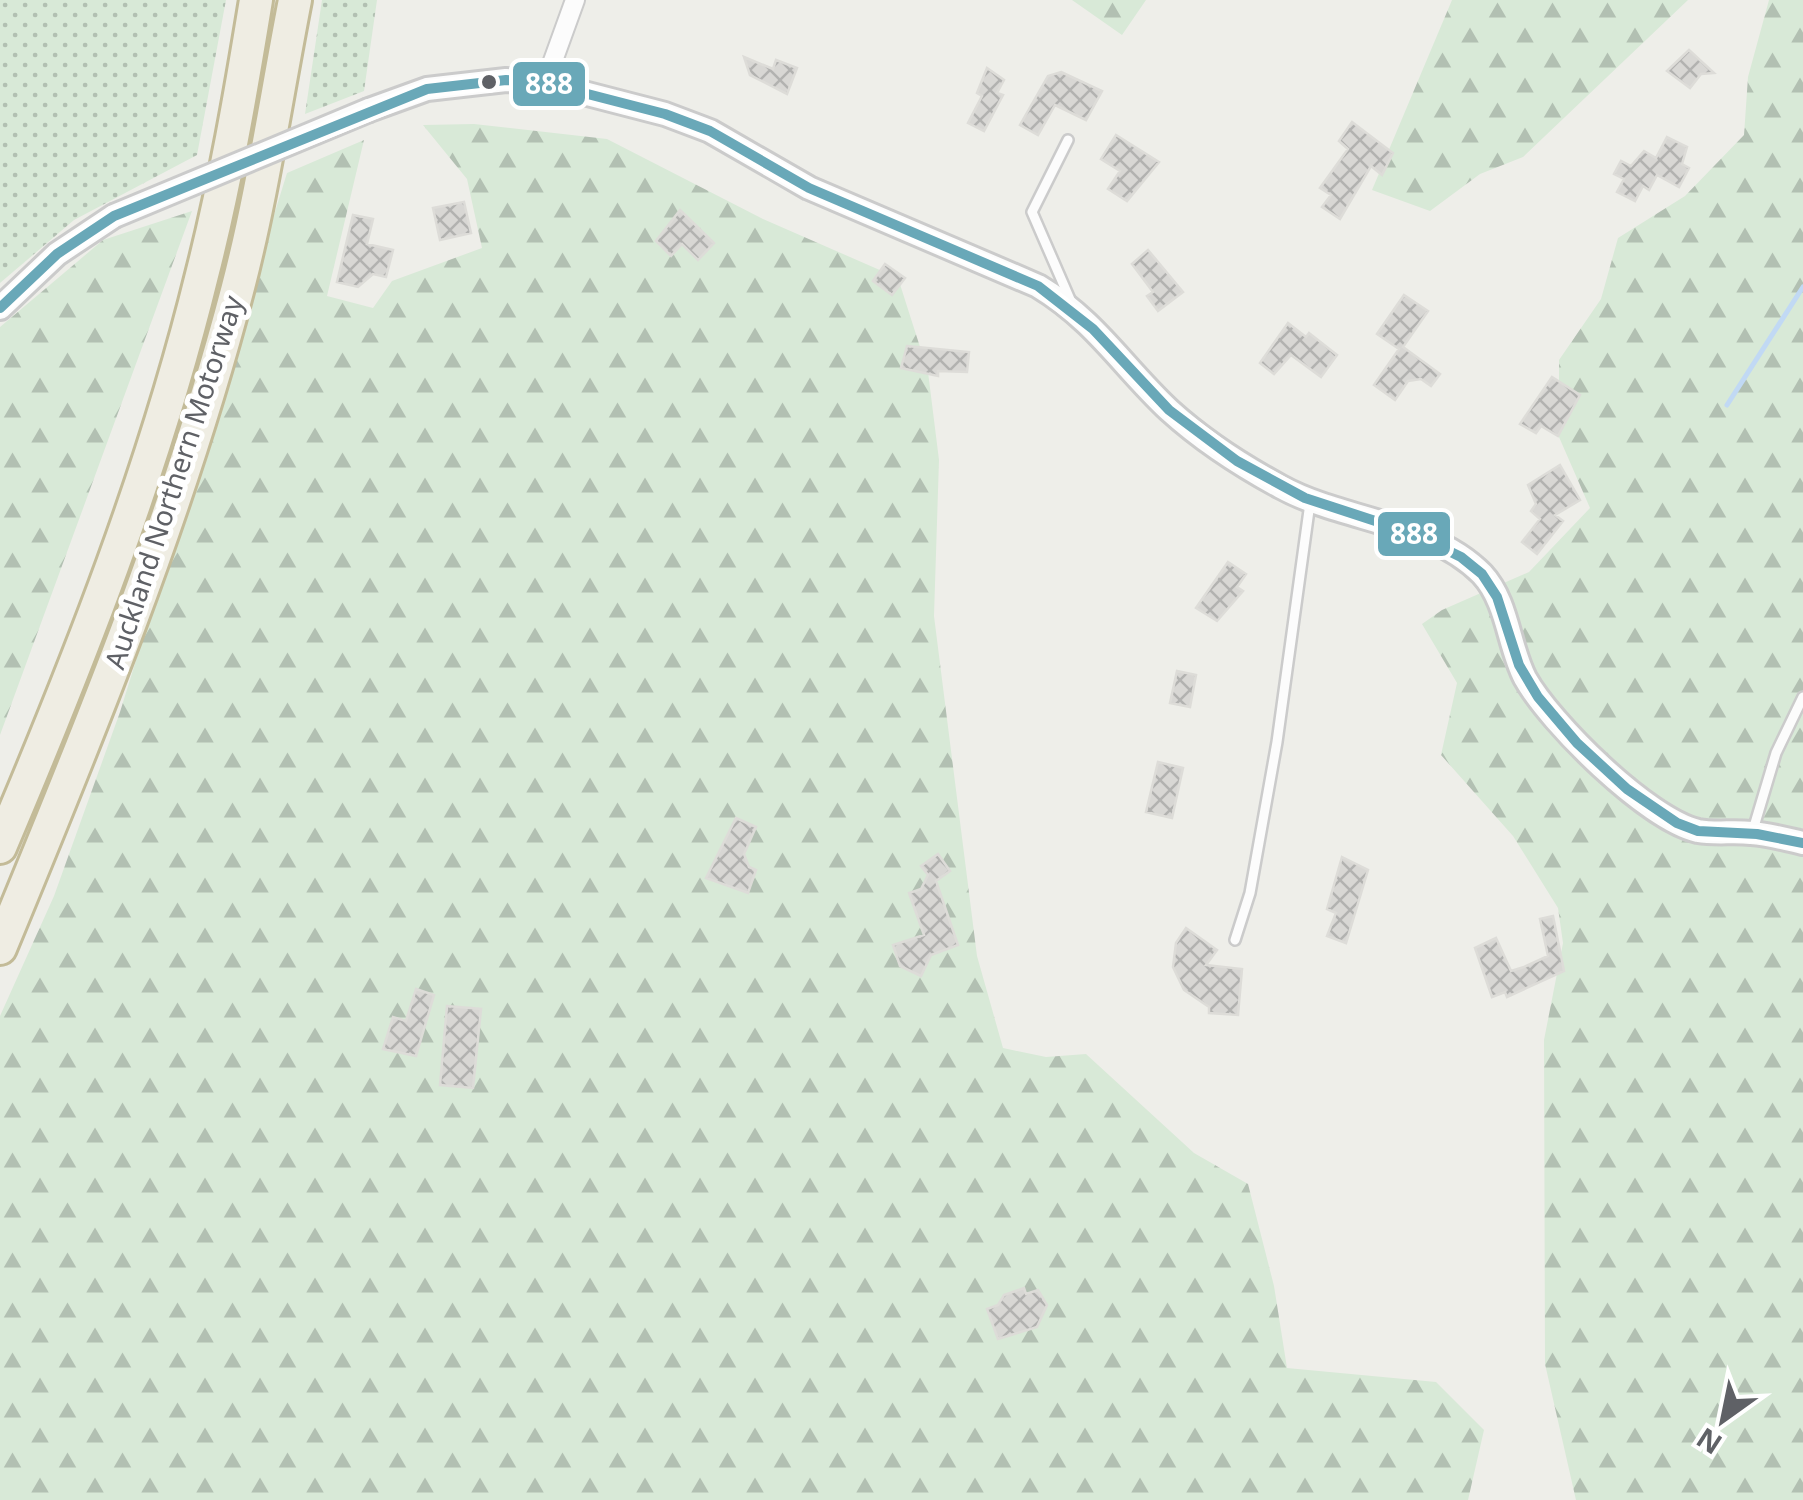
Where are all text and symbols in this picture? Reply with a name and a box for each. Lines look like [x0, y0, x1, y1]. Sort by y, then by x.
line badge: 888 [511, 60, 587, 108]
text: 888 [525, 64, 573, 102]
unlabelled marker [479, 72, 499, 92]
street label: Auckland Northern Motorway [95, 290, 252, 674]
line badge: 888 [1376, 510, 1452, 558]
text: 888 [1390, 514, 1438, 552]
north arrow [1673, 1370, 1773, 1470]
text: N [1689, 1420, 1729, 1464]

